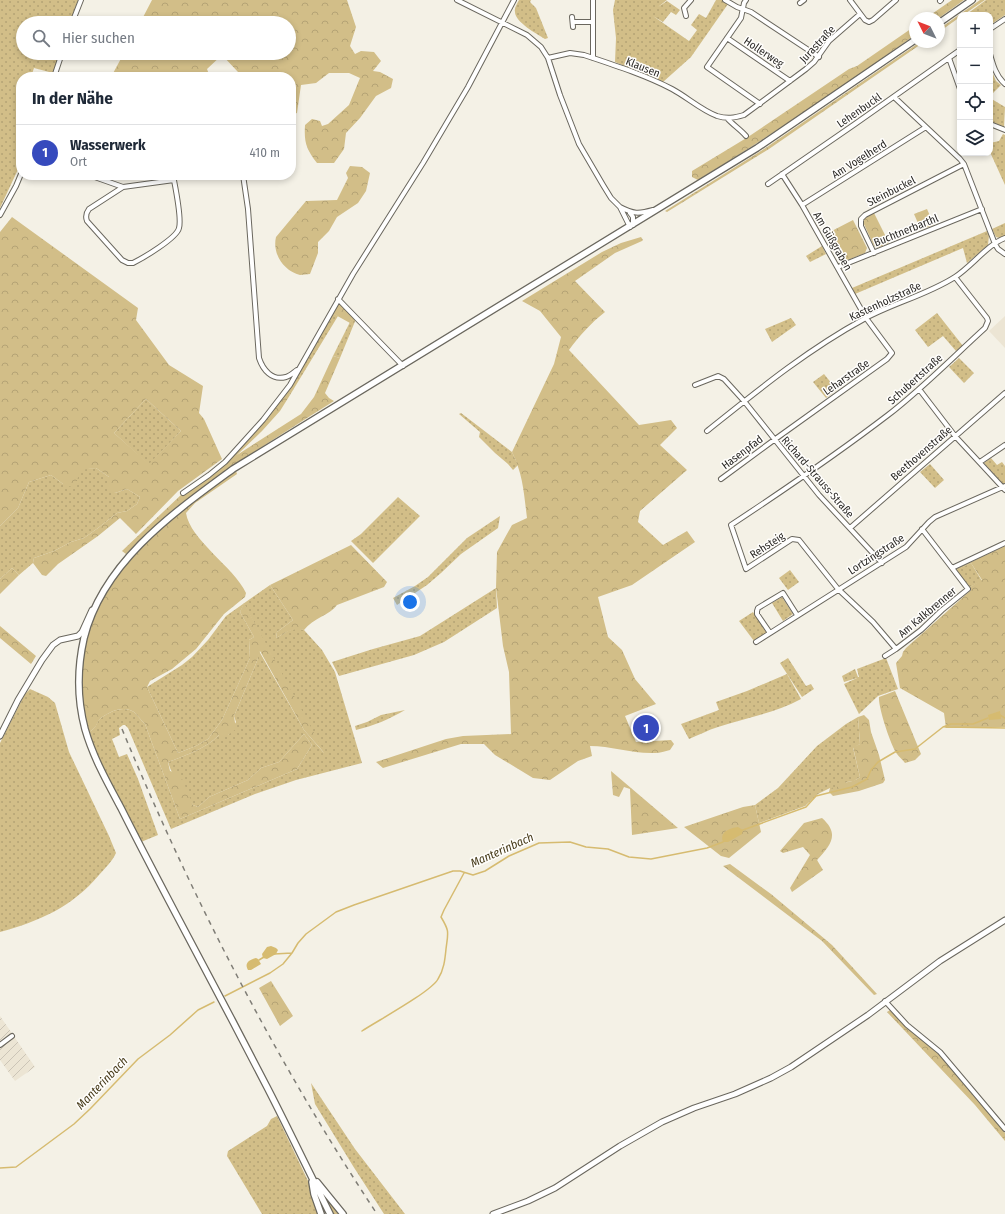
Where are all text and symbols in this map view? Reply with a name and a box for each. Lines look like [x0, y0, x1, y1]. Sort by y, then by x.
north arrow [909, 12, 945, 48]
map controls [957, 12, 993, 156]
button: + [957, 12, 993, 48]
search box [16, 16, 296, 60]
street label: Jurastraße [797, 23, 838, 66]
icon: search [30, 27, 52, 49]
text: Hier suchen [62, 29, 135, 47]
street label: Hollerweg [741, 34, 787, 71]
button: − [957, 48, 993, 84]
street label: Klausen [624, 55, 662, 80]
button: locate [957, 84, 993, 120]
text: In der Nähe [32, 88, 113, 109]
street label: Lehenbuckl [834, 90, 884, 130]
button: layers [957, 120, 993, 156]
text: Wasserwerk [70, 136, 146, 154]
street label: Am Vogelherd [830, 138, 889, 181]
text: 1 [42, 145, 48, 160]
text: 410 m [250, 145, 280, 160]
text: Ort [70, 154, 87, 169]
street label: Steinbuckel [865, 174, 918, 209]
street label: Am Güßgraben [810, 210, 855, 273]
street label: Buchtnerbarthl [872, 212, 940, 249]
street label: Kastenholzstraße [847, 279, 923, 324]
street label: Schubertstraße [885, 351, 945, 407]
street label: Leharstraße [821, 357, 872, 398]
street label: Beethovenstraße [888, 423, 955, 483]
street label: Hasenpfad [719, 433, 765, 472]
street label: Richard-Strauss-Straße [779, 434, 856, 521]
street label: Rehsteig [748, 529, 788, 561]
street label: Lortzingstraße [846, 531, 907, 577]
street label: Am Kalkbrenner [896, 584, 959, 640]
your location [400, 592, 420, 612]
pin: 1 [633, 713, 659, 743]
water label: Manterinbach [468, 830, 536, 870]
water label: Manterinbach [73, 1054, 131, 1112]

